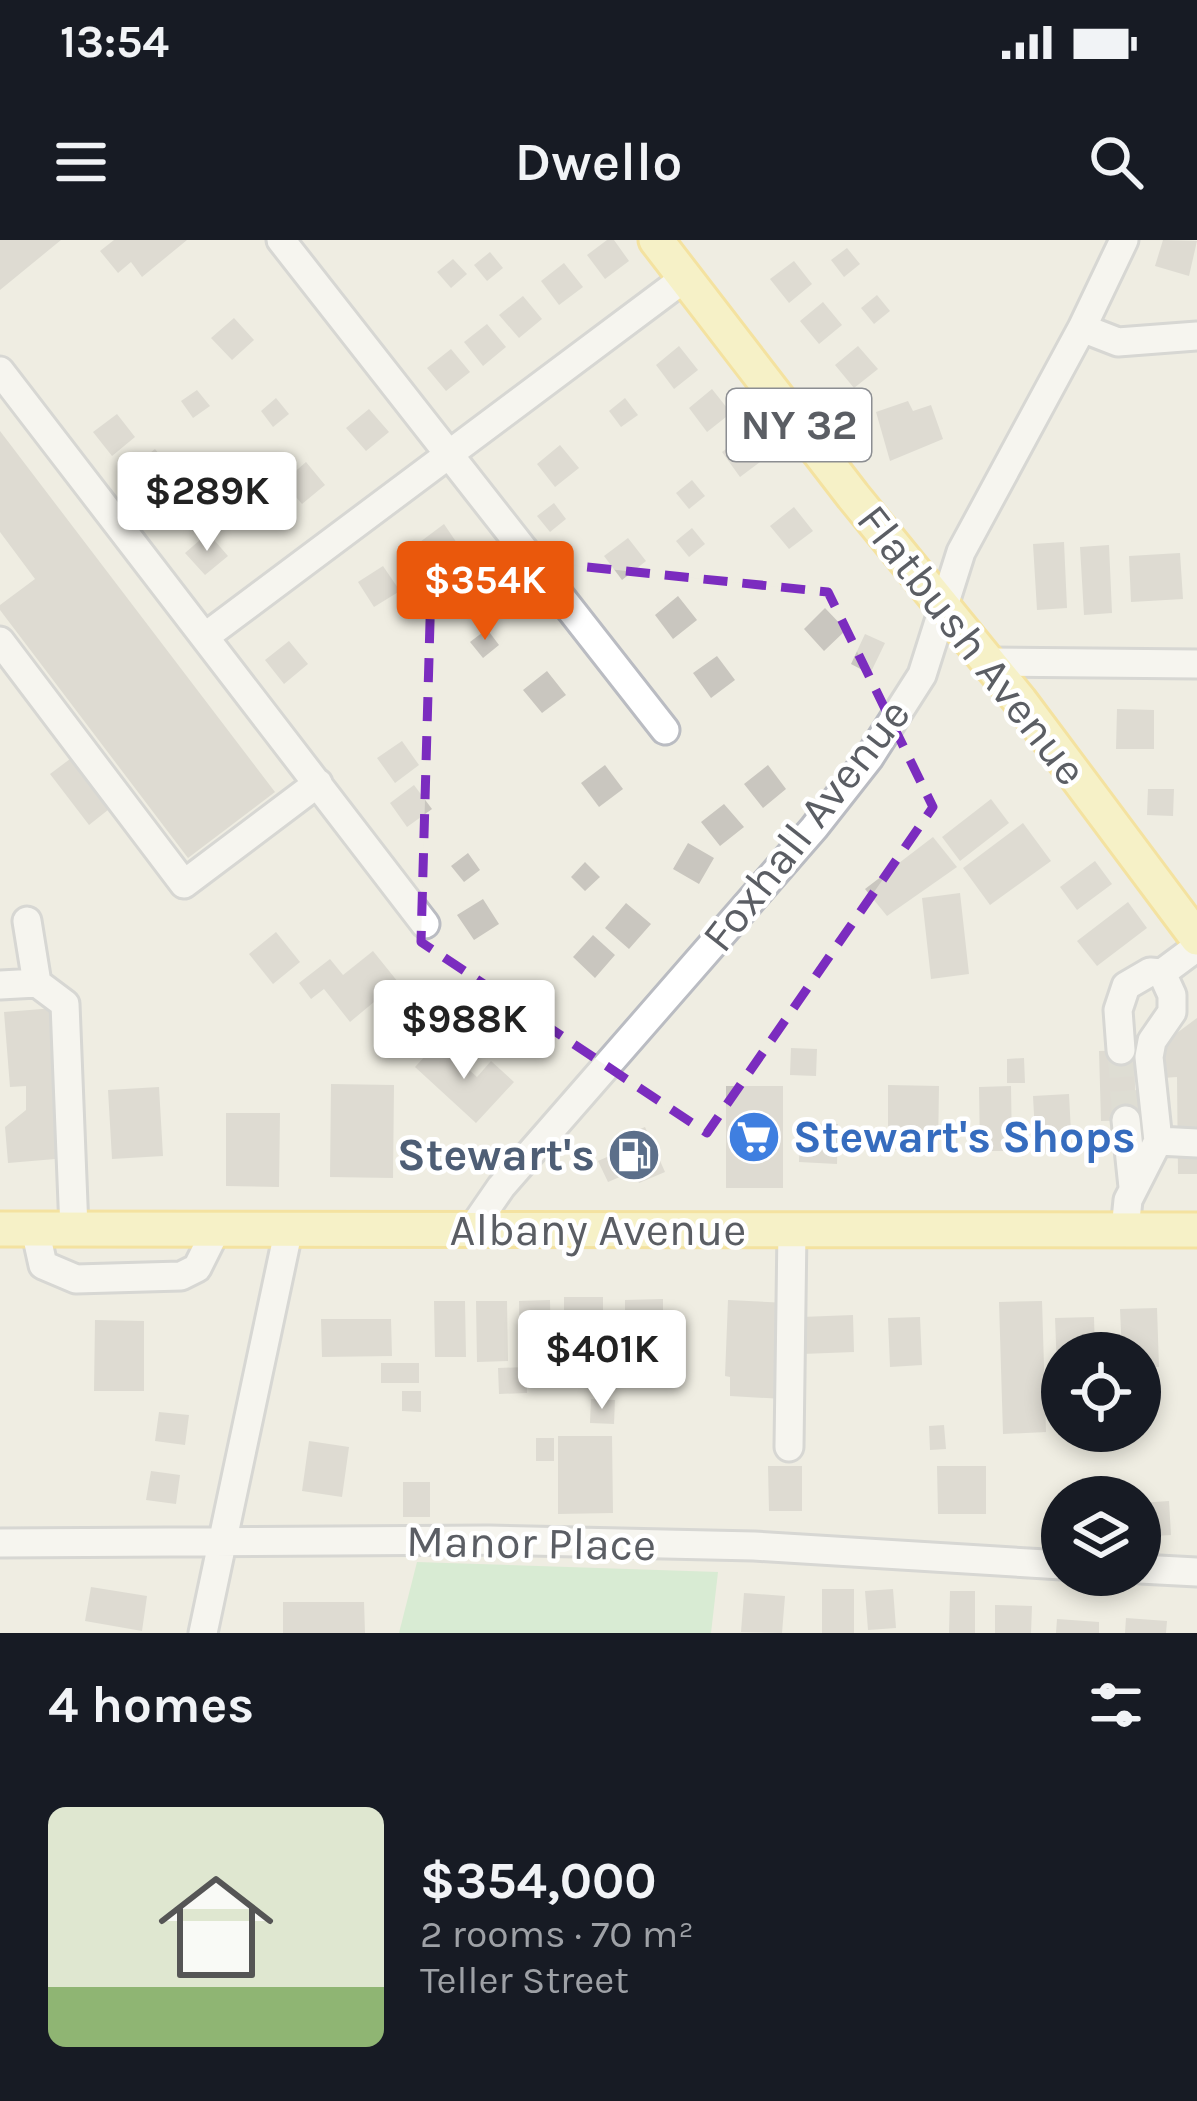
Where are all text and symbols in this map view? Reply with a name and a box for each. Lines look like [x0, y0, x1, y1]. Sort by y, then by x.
text: 13:54 [60, 16, 169, 68]
icon: menu [48, 129, 114, 195]
icon: search [1083, 129, 1149, 195]
text: Dwello [515, 130, 682, 194]
road number: NY 32 [727, 389, 871, 461]
pin: $289K [123, 452, 291, 554]
text: $289K [145, 468, 269, 514]
street label: Flatbush Avenue [846, 494, 1098, 796]
pin: $354K [401, 541, 569, 643]
text: $354K [424, 557, 546, 603]
street label: Foxhall Avenue [691, 688, 921, 962]
pin: $988K [380, 980, 548, 1082]
text: $988K [401, 996, 527, 1042]
supermarket icon: Stewart's Shops [726, 1109, 782, 1165]
place label: Stewart's Shops [793, 1111, 1136, 1163]
fuel station icon: Stewart's [606, 1127, 662, 1183]
place label: Stewart's [397, 1129, 595, 1181]
street label: Albany Avenue [450, 1204, 746, 1257]
pin: $401K [518, 1310, 686, 1412]
text: $401K [545, 1326, 659, 1372]
map controls [1041, 1332, 1161, 1596]
button: locate [1041, 1332, 1161, 1452]
button: layers [1041, 1476, 1161, 1596]
street label: Manor Place [405, 1515, 657, 1571]
icon: filters [1083, 1672, 1149, 1738]
text: 4 homes [48, 1675, 254, 1735]
text: $354,000 [420, 1851, 657, 1911]
icon: home [144, 1855, 288, 1999]
text: 2 rooms · 70 m² [420, 1911, 694, 1957]
text: Teller Street [420, 1957, 629, 2003]

